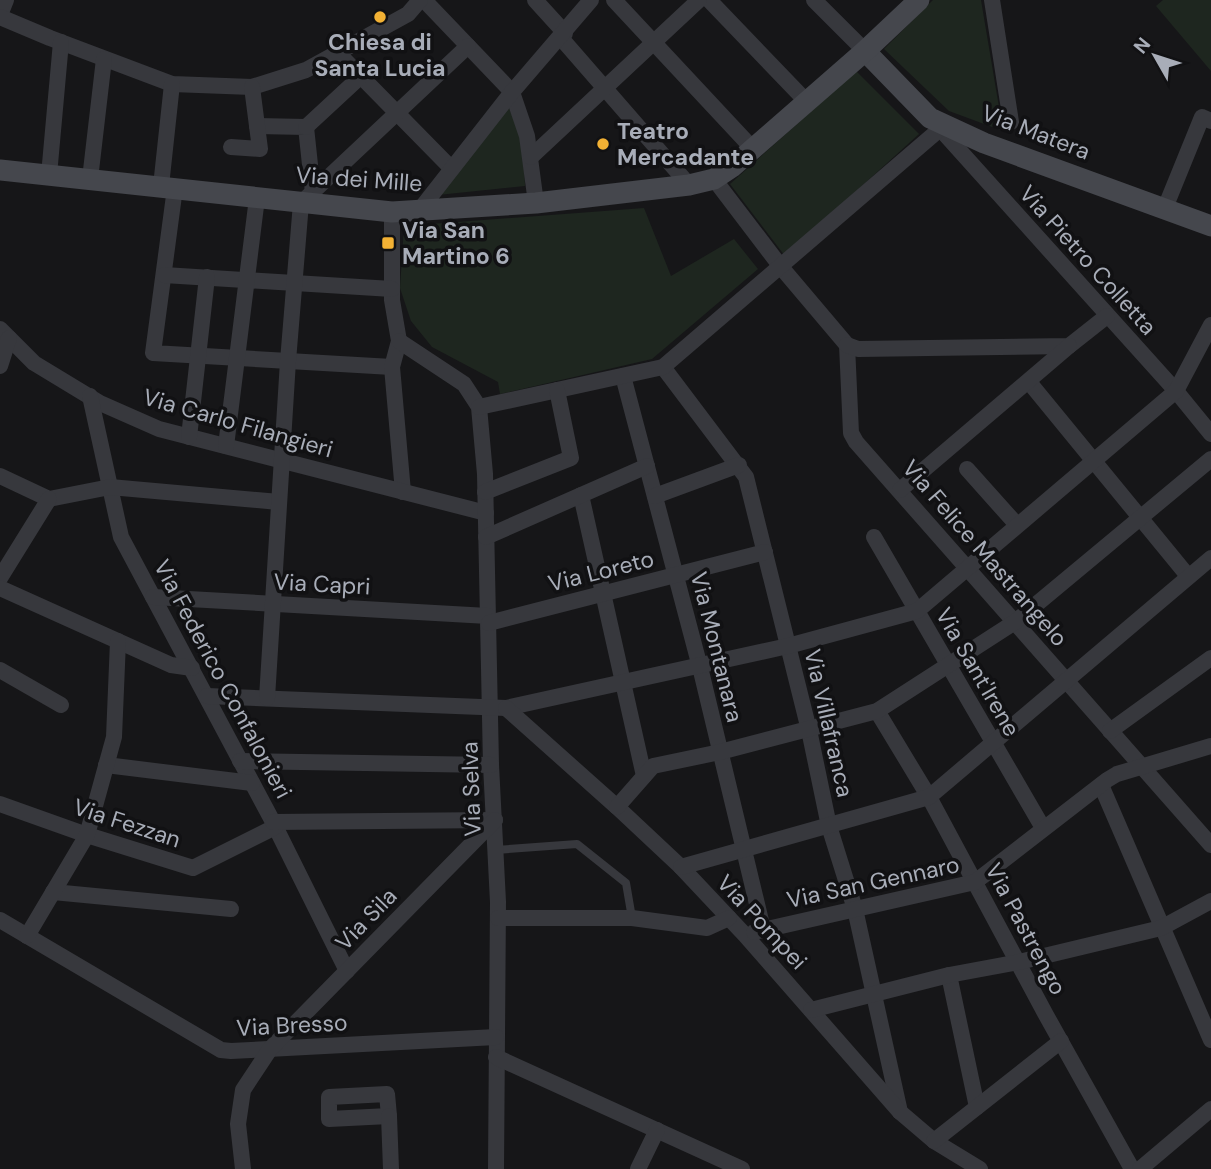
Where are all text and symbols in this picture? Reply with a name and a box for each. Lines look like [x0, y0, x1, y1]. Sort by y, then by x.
marker: Chiesa di Santa Lucia [372, 9, 388, 25]
north arrow [1120, 21, 1190, 91]
place label: Chiesa di Santa Lucia [314, 27, 446, 83]
text: N [1128, 32, 1156, 59]
street label: Via Matera [977, 98, 1095, 166]
place label: Teatro Mercadante [617, 116, 754, 172]
marker: Teatro Mercadante [595, 136, 611, 152]
street label: Via dei Mille [295, 160, 423, 198]
street label: Via Pietro Colletta [1013, 179, 1163, 341]
place label: Via San Martino 6 [402, 215, 510, 271]
marker: Via San Martino 6 [380, 235, 396, 251]
street label: Via Carlo Filangieri [140, 382, 336, 464]
street label: Via Felice Mastrangelo [896, 453, 1074, 653]
street label: Via Loreto [545, 543, 657, 599]
street label: Via Federico Confalonieri [147, 554, 299, 804]
street label: Via Capri [273, 566, 371, 602]
street label: Via Montanara [684, 569, 750, 725]
street label: Via Sant'Irene [929, 602, 1027, 742]
street label: Via Villafranca [797, 646, 861, 800]
street label: Via Selva [454, 741, 488, 837]
street label: Via Fezzan [69, 792, 185, 854]
street label: Via San Gennaro [784, 849, 962, 915]
street label: Via Pastrengo [979, 858, 1073, 1000]
street label: Via Pompei [710, 868, 814, 976]
street label: Via Sila [329, 881, 403, 957]
street label: Via Bresso [236, 1007, 348, 1043]

